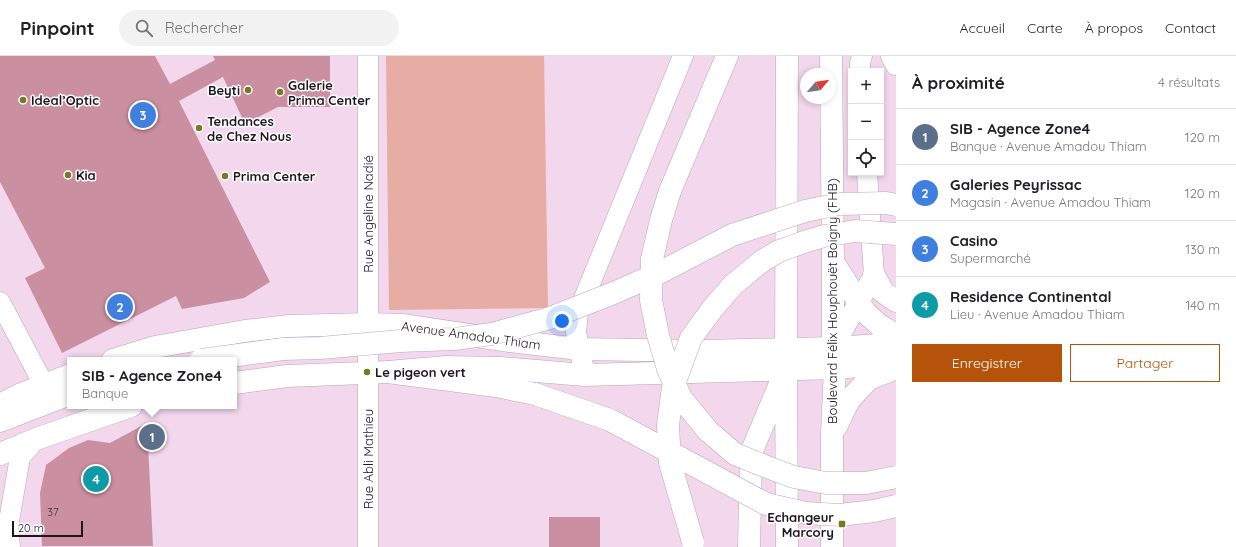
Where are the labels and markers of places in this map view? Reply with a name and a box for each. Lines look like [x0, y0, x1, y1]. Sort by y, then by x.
place label: Galerie Prima Center [288, 77, 371, 108]
place label: Beyti [208, 82, 240, 98]
marker: Beyti [243, 85, 253, 95]
marker: Galerie Prima Center [275, 87, 285, 97]
place label: Ideal’Optic [31, 92, 99, 108]
marker: Ideal’Optic [18, 95, 28, 105]
pin: 3 [130, 100, 156, 130]
place label: Tendances de Chez Nous [207, 113, 291, 144]
marker: Tendances de Chez Nous [194, 123, 204, 133]
place label: Kia [76, 167, 96, 183]
place label: Prima Center [233, 168, 316, 184]
marker: Kia [63, 170, 73, 180]
marker: Prima Center [220, 171, 230, 181]
pin: 2 [107, 292, 133, 322]
place label: Le pigeon vert [375, 364, 466, 380]
marker: Le pigeon vert [362, 367, 372, 377]
pin: 1 [139, 422, 165, 452]
pin: 4 [83, 464, 109, 494]
place label: Echangeur Marcory [767, 509, 834, 540]
marker: Echangeur Marcory [837, 519, 847, 529]

